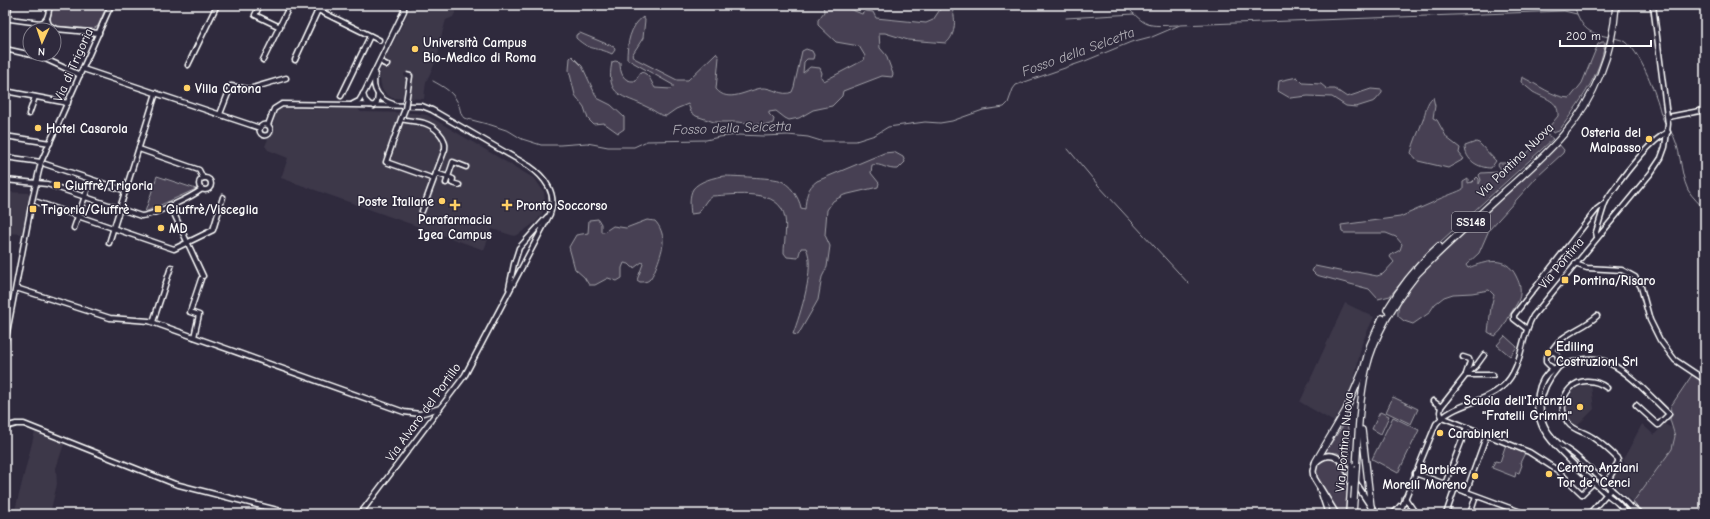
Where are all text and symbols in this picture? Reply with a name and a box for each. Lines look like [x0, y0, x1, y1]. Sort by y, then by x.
north arrow [22, 22, 62, 62]
scale bar [1560, 22, 1651, 48]
water label: Fosso della Selcetta [1019, 24, 1137, 80]
street label: Via di Trigoria [50, 26, 96, 104]
text: 200 m [1566, 29, 1601, 43]
place label: Università Campus Bio-Medico di Roma [423, 35, 536, 65]
marker: Università Campus Bio-Medico di Roma [410, 44, 420, 54]
text: N [38, 45, 45, 58]
place label: Villa Catona [195, 81, 261, 96]
marker: Villa Catona [182, 83, 192, 93]
water label: Fosso della Selcetta [672, 117, 792, 139]
street label: Via Pontina Nuova [1474, 120, 1556, 200]
place label: Hotel Casarola [46, 121, 128, 136]
marker: Hotel Casarola [33, 123, 43, 133]
place label: Osteria del Malpasso [1581, 125, 1641, 155]
marker: Osteria del Malpasso [1644, 134, 1654, 144]
place label: Giuffrè/Trigoria [65, 178, 153, 193]
marker: Giuffrè/Trigoria [52, 180, 62, 190]
place label: Poste Italiane [358, 194, 435, 209]
marker: Poste Italiane [437, 196, 447, 206]
place label: Pronto Soccorso [516, 198, 608, 213]
marker: Pronto Soccorso [501, 199, 513, 211]
marker: Parafarmacia Igea Campus [450, 200, 460, 210]
place label: Trigoria/Giuffrè [41, 202, 130, 217]
place label: Giuffrè/Visceglia [166, 202, 258, 217]
marker: Trigoria/Giuffrè [28, 204, 38, 214]
marker: Giuffrè/Visceglia [153, 204, 163, 214]
place label: Parafarmacia Igea Campus [418, 212, 492, 242]
road number: SS148 [1452, 212, 1490, 232]
place label: MD [169, 221, 188, 236]
marker: MD [156, 223, 166, 233]
street label: Via Pontina [1535, 234, 1587, 292]
place label: Pontina/Risaro [1573, 273, 1656, 288]
marker: Pontina/Risaro [1560, 275, 1570, 285]
place label: Ediling Costruzioni Srl [1556, 339, 1638, 369]
marker: Ediling Costruzioni Srl [1543, 348, 1553, 358]
street label: Via Alvaro del Portillo [382, 360, 464, 464]
street label: Via Pontina Nuova [1332, 391, 1356, 493]
place label: Scuola dell'Infanzia "Fratelli Grimm" [1464, 393, 1572, 423]
marker: Scuola dell'Infanzia "Fratelli Grimm" [1575, 402, 1585, 412]
place label: Carabinieri [1448, 426, 1509, 441]
marker: Carabinieri [1435, 428, 1445, 438]
place label: Centro Anziani Tor de' Cenci [1557, 460, 1639, 490]
place label: Barbiere Morelli Moreno [1382, 462, 1468, 492]
marker: Centro Anziani Tor de' Cenci [1544, 469, 1554, 479]
marker: Barbiere Morelli Moreno [1470, 471, 1480, 481]

